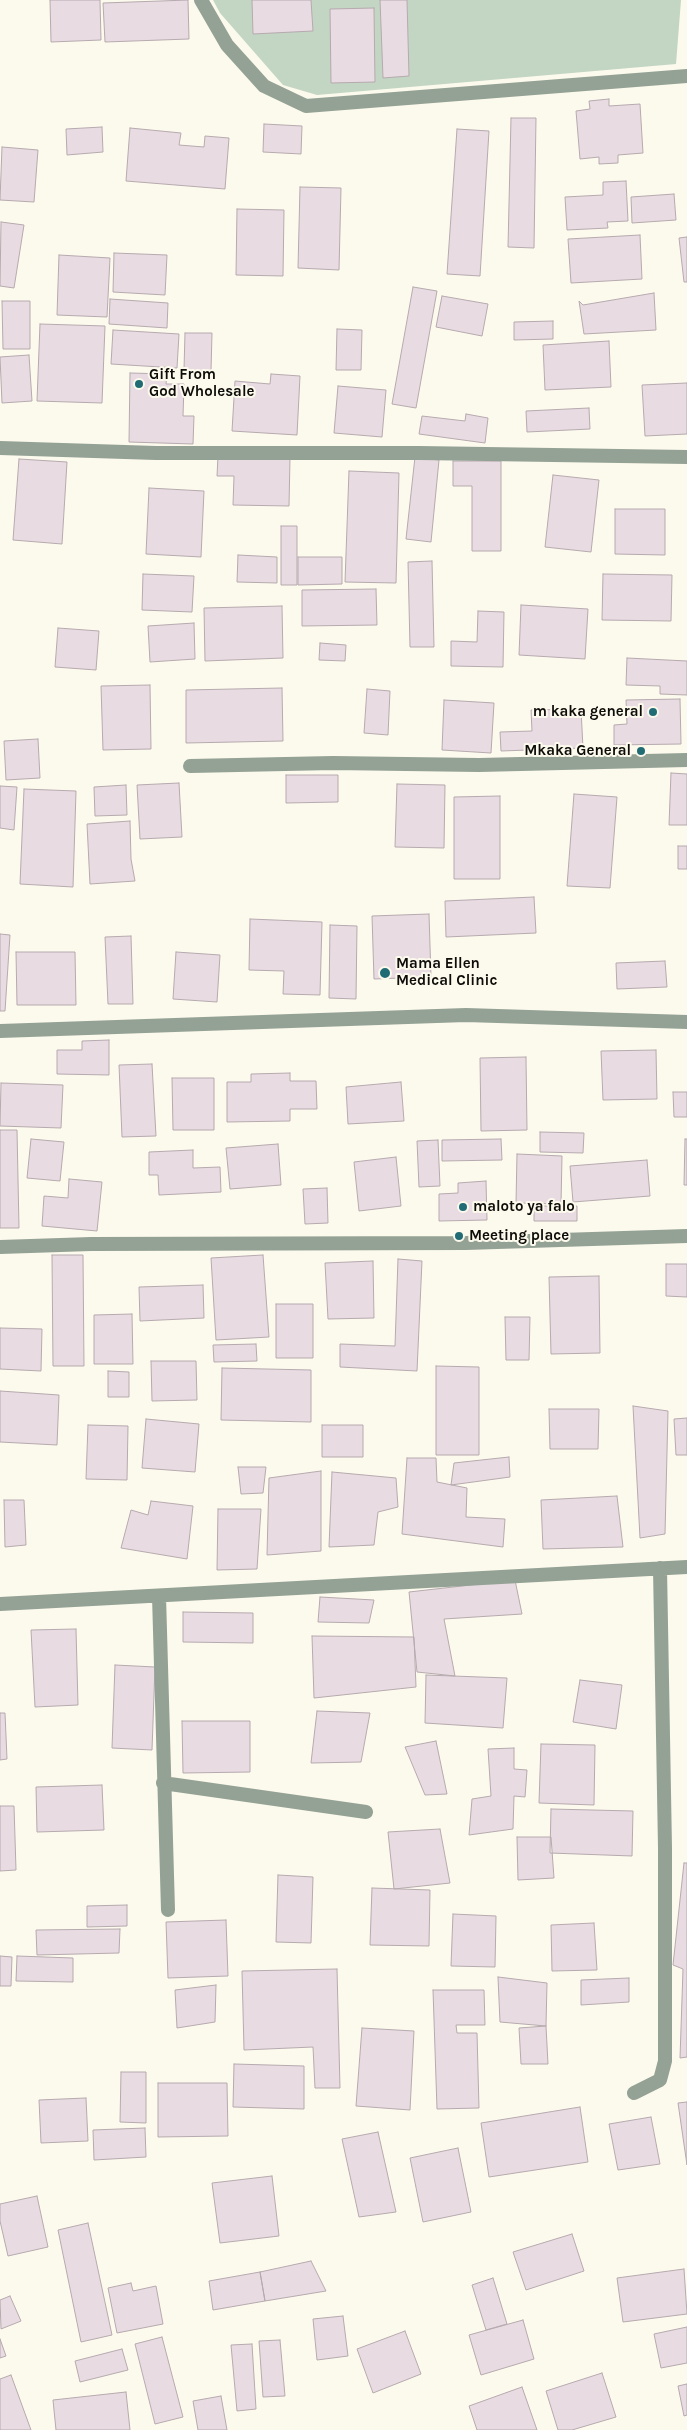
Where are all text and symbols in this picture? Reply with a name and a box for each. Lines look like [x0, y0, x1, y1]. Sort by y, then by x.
place label: Gift From God Wholesale [149, 366, 254, 401]
marker: Gift From God Wholesale [133, 378, 145, 390]
place label: m kaka general [533, 703, 643, 721]
marker: m kaka general [647, 706, 659, 718]
place label: Mkaka General [524, 742, 631, 760]
marker: Mkaka General [635, 745, 647, 757]
place label: Mama Ellen Medical Clinic [396, 955, 497, 990]
marker: Mama Ellen Medical Clinic [378, 966, 392, 980]
place label: maloto ya falo [473, 1198, 575, 1216]
marker: maloto ya falo [457, 1201, 469, 1213]
place label: Meeting place [469, 1227, 569, 1245]
marker: Meeting place [453, 1230, 465, 1242]

